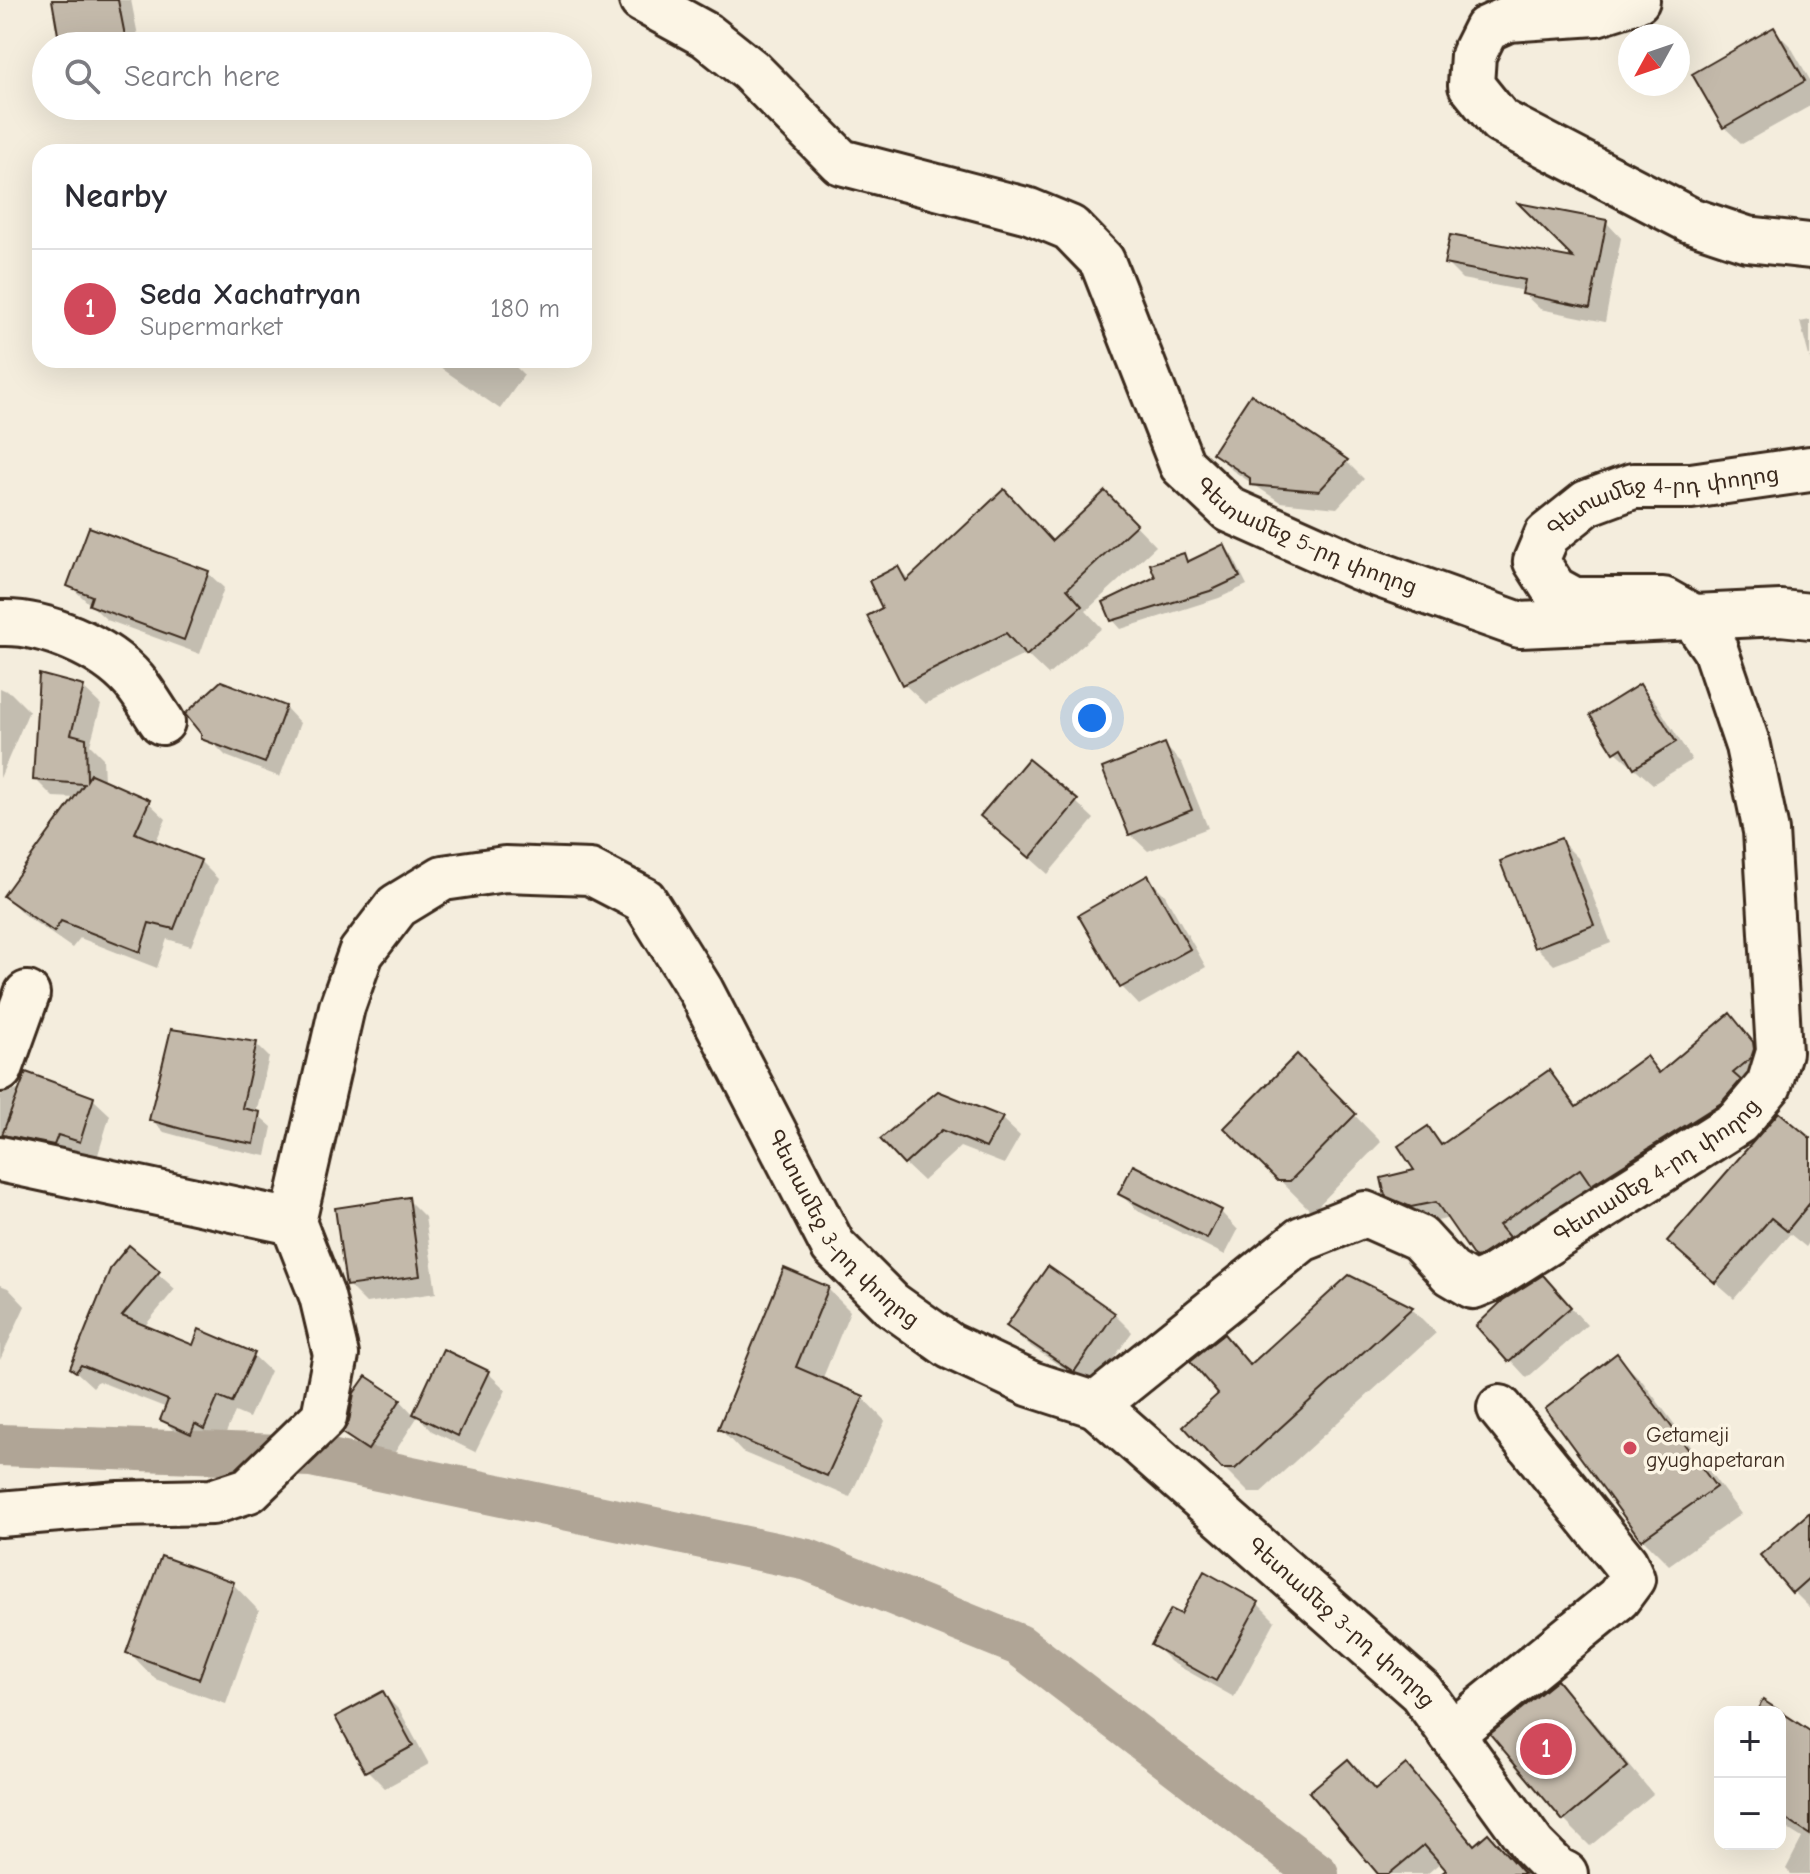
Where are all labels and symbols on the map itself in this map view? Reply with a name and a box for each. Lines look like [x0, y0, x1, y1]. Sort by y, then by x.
north arrow [1618, 24, 1690, 96]
street label: Գետամեջ 4-րդ փողոց [1542, 461, 1781, 543]
street label: Գետամեջ 5-րդ փողոց [1190, 472, 1421, 600]
your location [1072, 698, 1112, 738]
street label: Գետամեջ 4-րդ փողոց [1549, 1093, 1765, 1248]
street label: Գետամեջ 3-րդ փողոց [762, 1125, 924, 1333]
place label: Getameji gyughapetaran [1646, 1422, 1785, 1473]
marker: Getameji gyughapetaran [1621, 1439, 1639, 1457]
street label: Գետամեջ 3-րդ փողոց [1242, 1532, 1441, 1713]
pin: 1 [1520, 1719, 1572, 1779]

